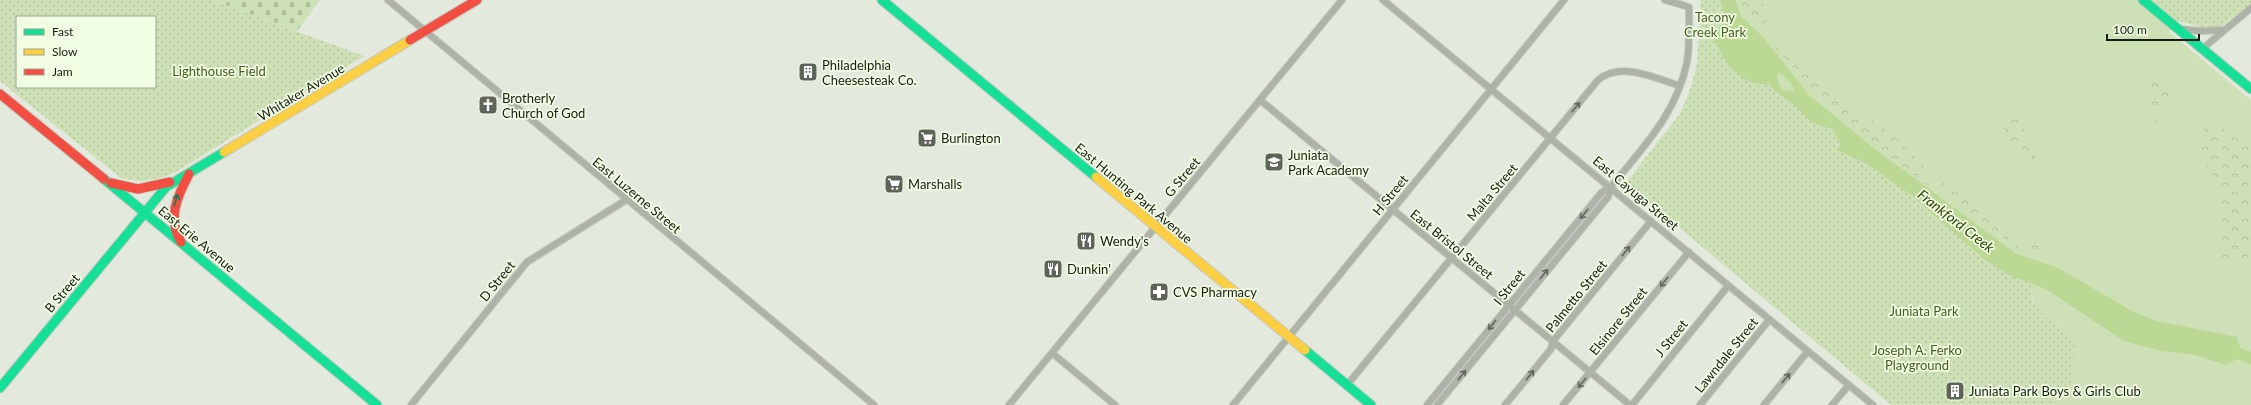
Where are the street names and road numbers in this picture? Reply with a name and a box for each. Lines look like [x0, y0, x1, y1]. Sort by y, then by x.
street label: Whitaker Avenue [255, 60, 347, 124]
street label: East Hunting Park Avenue [1072, 139, 1196, 247]
street label: East Cayuga Street [1590, 152, 1682, 234]
street label: East Luzerne Street [590, 153, 685, 237]
street label: G Street [1161, 154, 1203, 200]
street label: Malta Street [1463, 160, 1521, 224]
street label: H Street [1369, 171, 1411, 218]
street label: East Erie Avenue [155, 202, 239, 276]
street label: East Bristol Street [1407, 206, 1497, 282]
street label: Palmetto Street [1542, 256, 1610, 335]
street label: D Street [476, 257, 518, 304]
street label: I Street [1490, 266, 1528, 308]
street label: B Street [41, 270, 83, 316]
street label: Elsinore Street [1586, 284, 1650, 358]
street label: Lawndale Street [1691, 314, 1761, 396]
street label: J Street [1651, 316, 1691, 360]

